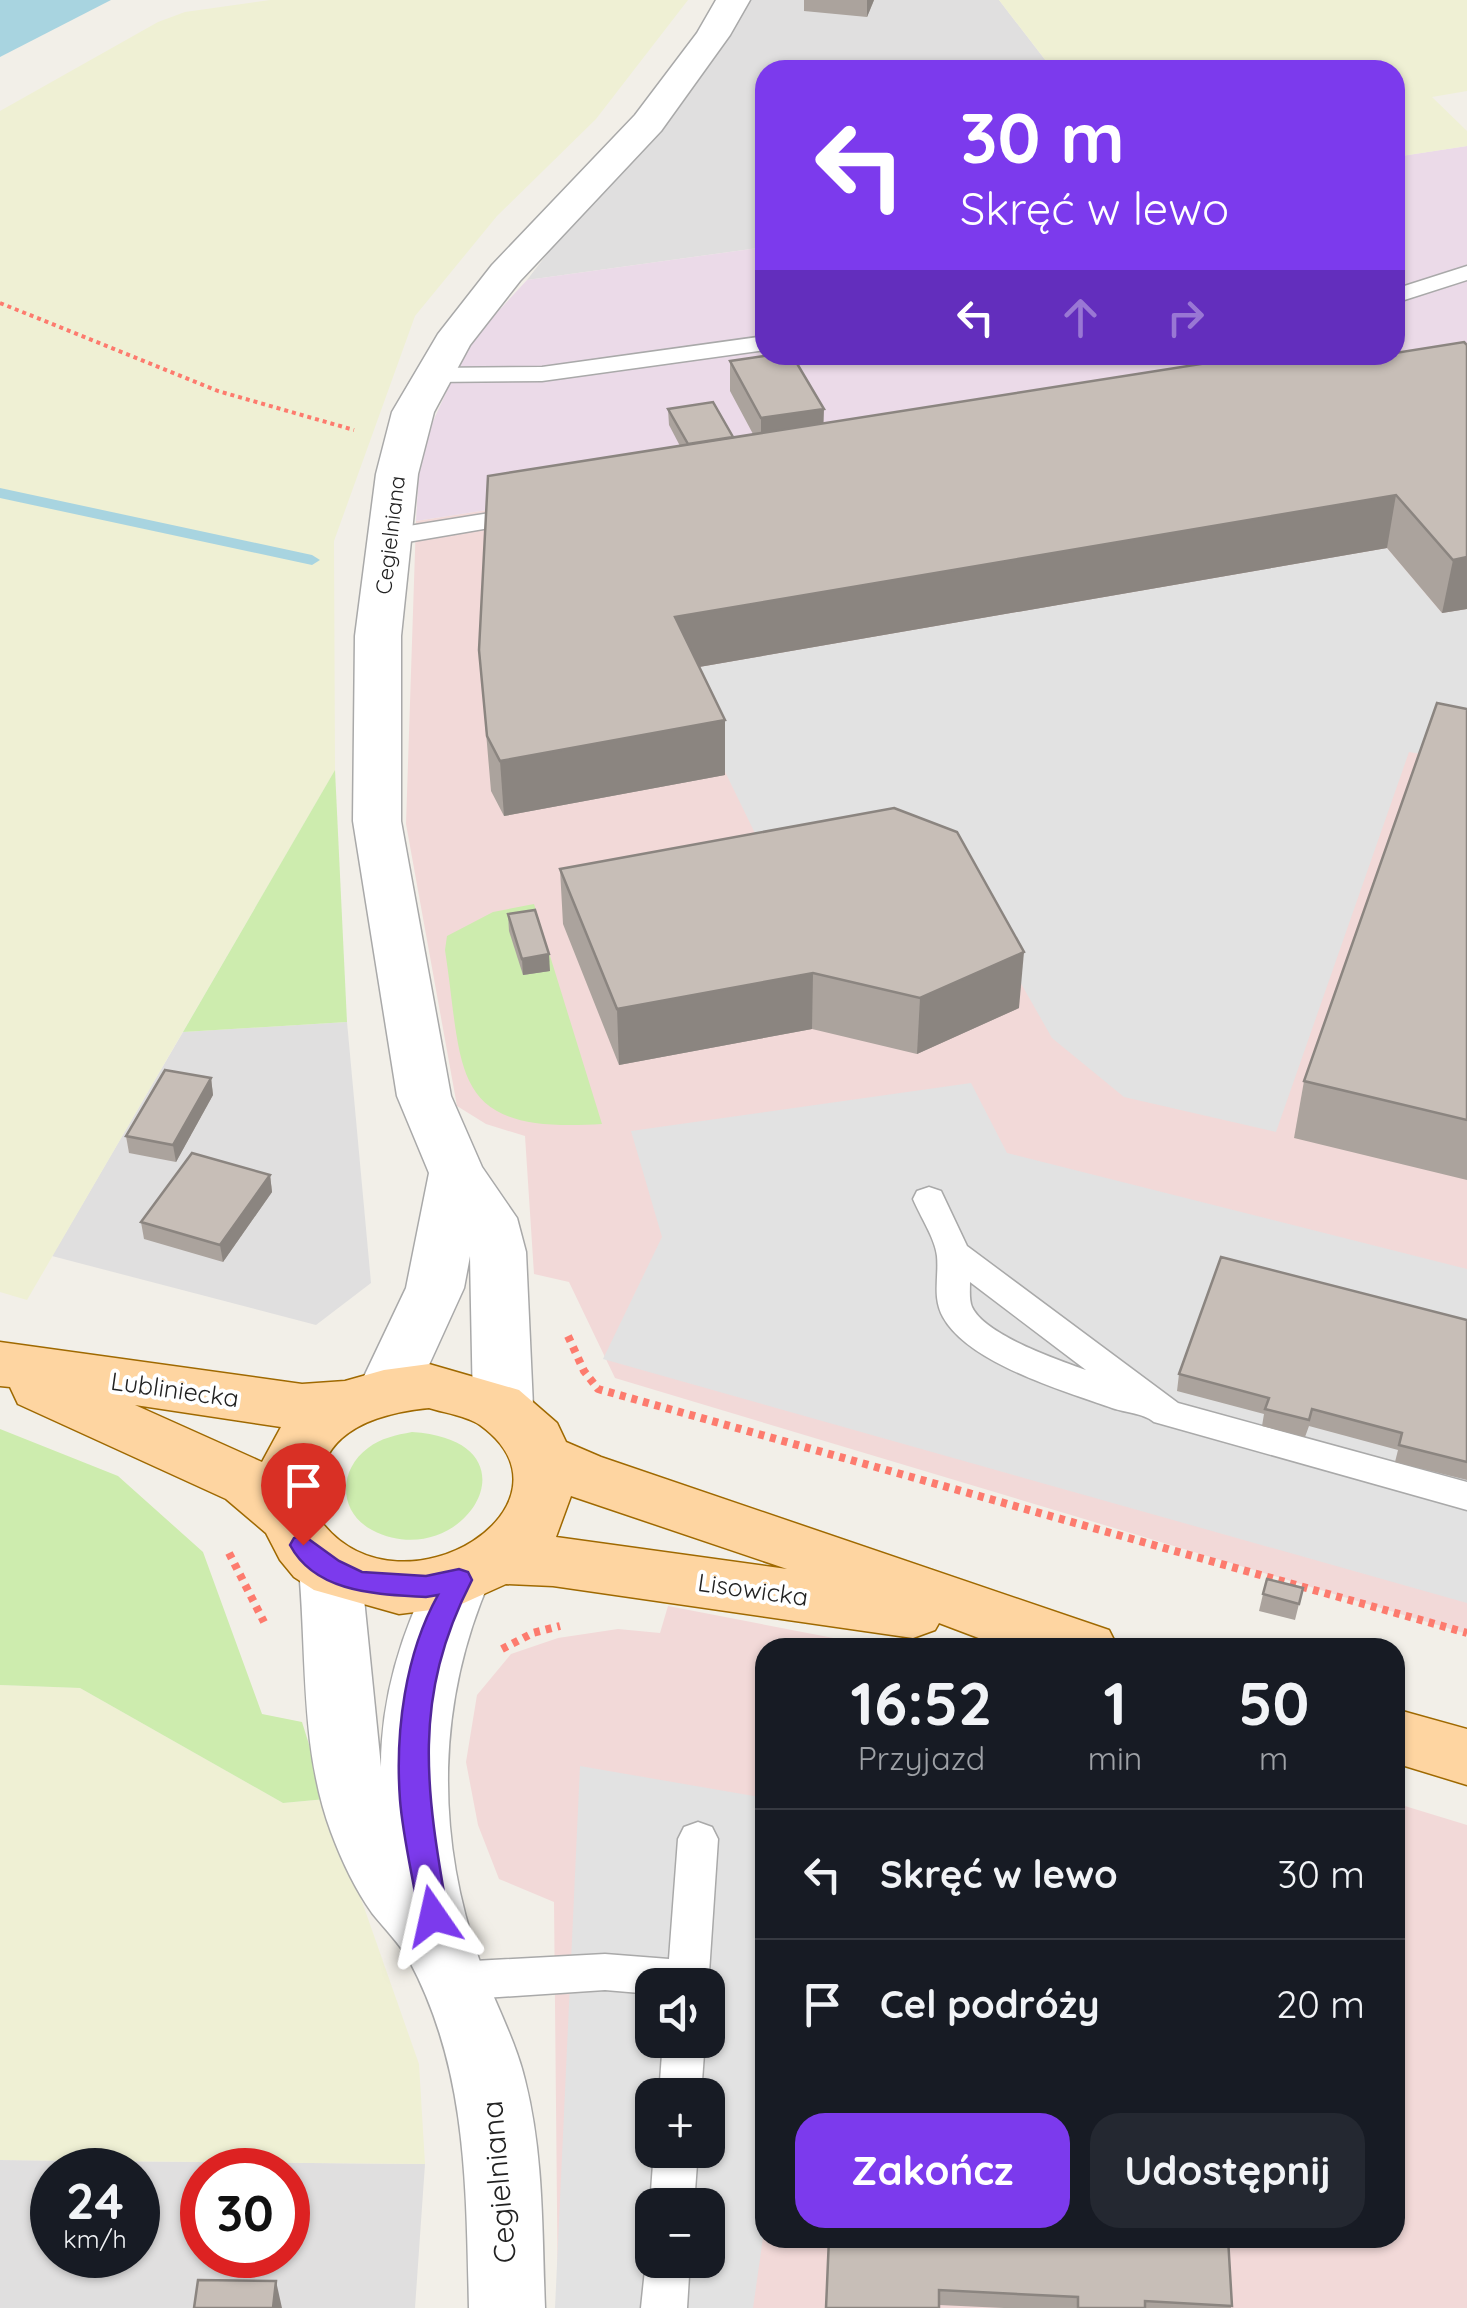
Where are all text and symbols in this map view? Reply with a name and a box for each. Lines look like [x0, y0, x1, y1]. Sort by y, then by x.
text: 30 m [960, 93, 1125, 181]
icon: left [795, 100, 925, 230]
text: Skręć w lewo [960, 180, 1229, 236]
icon: left [948, 290, 1003, 345]
icon: ahead [1053, 290, 1108, 345]
icon: right [1158, 290, 1213, 345]
street label: Cegielniana [369, 474, 411, 596]
street label: Lubliniecka [109, 1365, 241, 1413]
pin [261, 1443, 346, 1546]
icon: arrive [276, 1458, 331, 1513]
street label: Lisowicka [696, 1566, 810, 1612]
text: 16:52 [851, 1665, 992, 1740]
text: 1 [1103, 1665, 1127, 1740]
text: 50 [1238, 1665, 1309, 1740]
text: Przyjazd [858, 1738, 985, 1778]
text: min [1088, 1738, 1142, 1778]
text: m [1259, 1738, 1288, 1778]
icon: left [795, 1847, 850, 1902]
text: Skręć w lewo [880, 1850, 1118, 1898]
text: 30 m [1277, 1850, 1365, 1898]
position arrow [381, 1864, 485, 1968]
map controls [635, 1968, 725, 2278]
button: sound [635, 1968, 725, 2058]
icon: arrive [795, 1977, 850, 2032]
text: Cel podróży [880, 1980, 1100, 2028]
text: 20 m [1276, 1980, 1365, 2028]
button: + [635, 2078, 725, 2168]
street label: Cegielniana [472, 2099, 524, 2265]
button: Zakończ [795, 2113, 1070, 2228]
button: Udostępnij [1090, 2113, 1365, 2228]
speed limit sign: 30 [180, 2148, 310, 2278]
text: 24 [66, 2169, 124, 2232]
button: − [635, 2188, 725, 2278]
text: km/h [63, 2223, 127, 2254]

